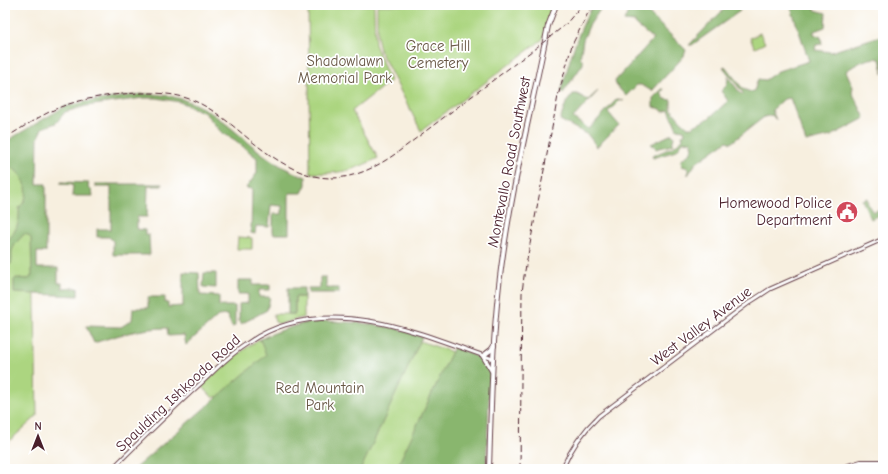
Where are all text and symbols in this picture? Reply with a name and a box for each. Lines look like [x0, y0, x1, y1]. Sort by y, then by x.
park label: Grace Hill Cemetery [406, 37, 470, 72]
park label: Shadowlawn Memorial Park [298, 52, 393, 87]
street label: Montevallo Road Southwest [484, 74, 535, 249]
place label: Homewood Police Department [719, 194, 833, 229]
public building icon: Homewood Police Department [834, 199, 860, 225]
street label: West Valley Avenue [647, 282, 755, 370]
street label: Spaulding Ishkooda Road [112, 331, 244, 455]
park label: Red Mountain Park [276, 379, 365, 414]
north arrow [18, 416, 58, 456]
text: N [34, 420, 42, 433]

